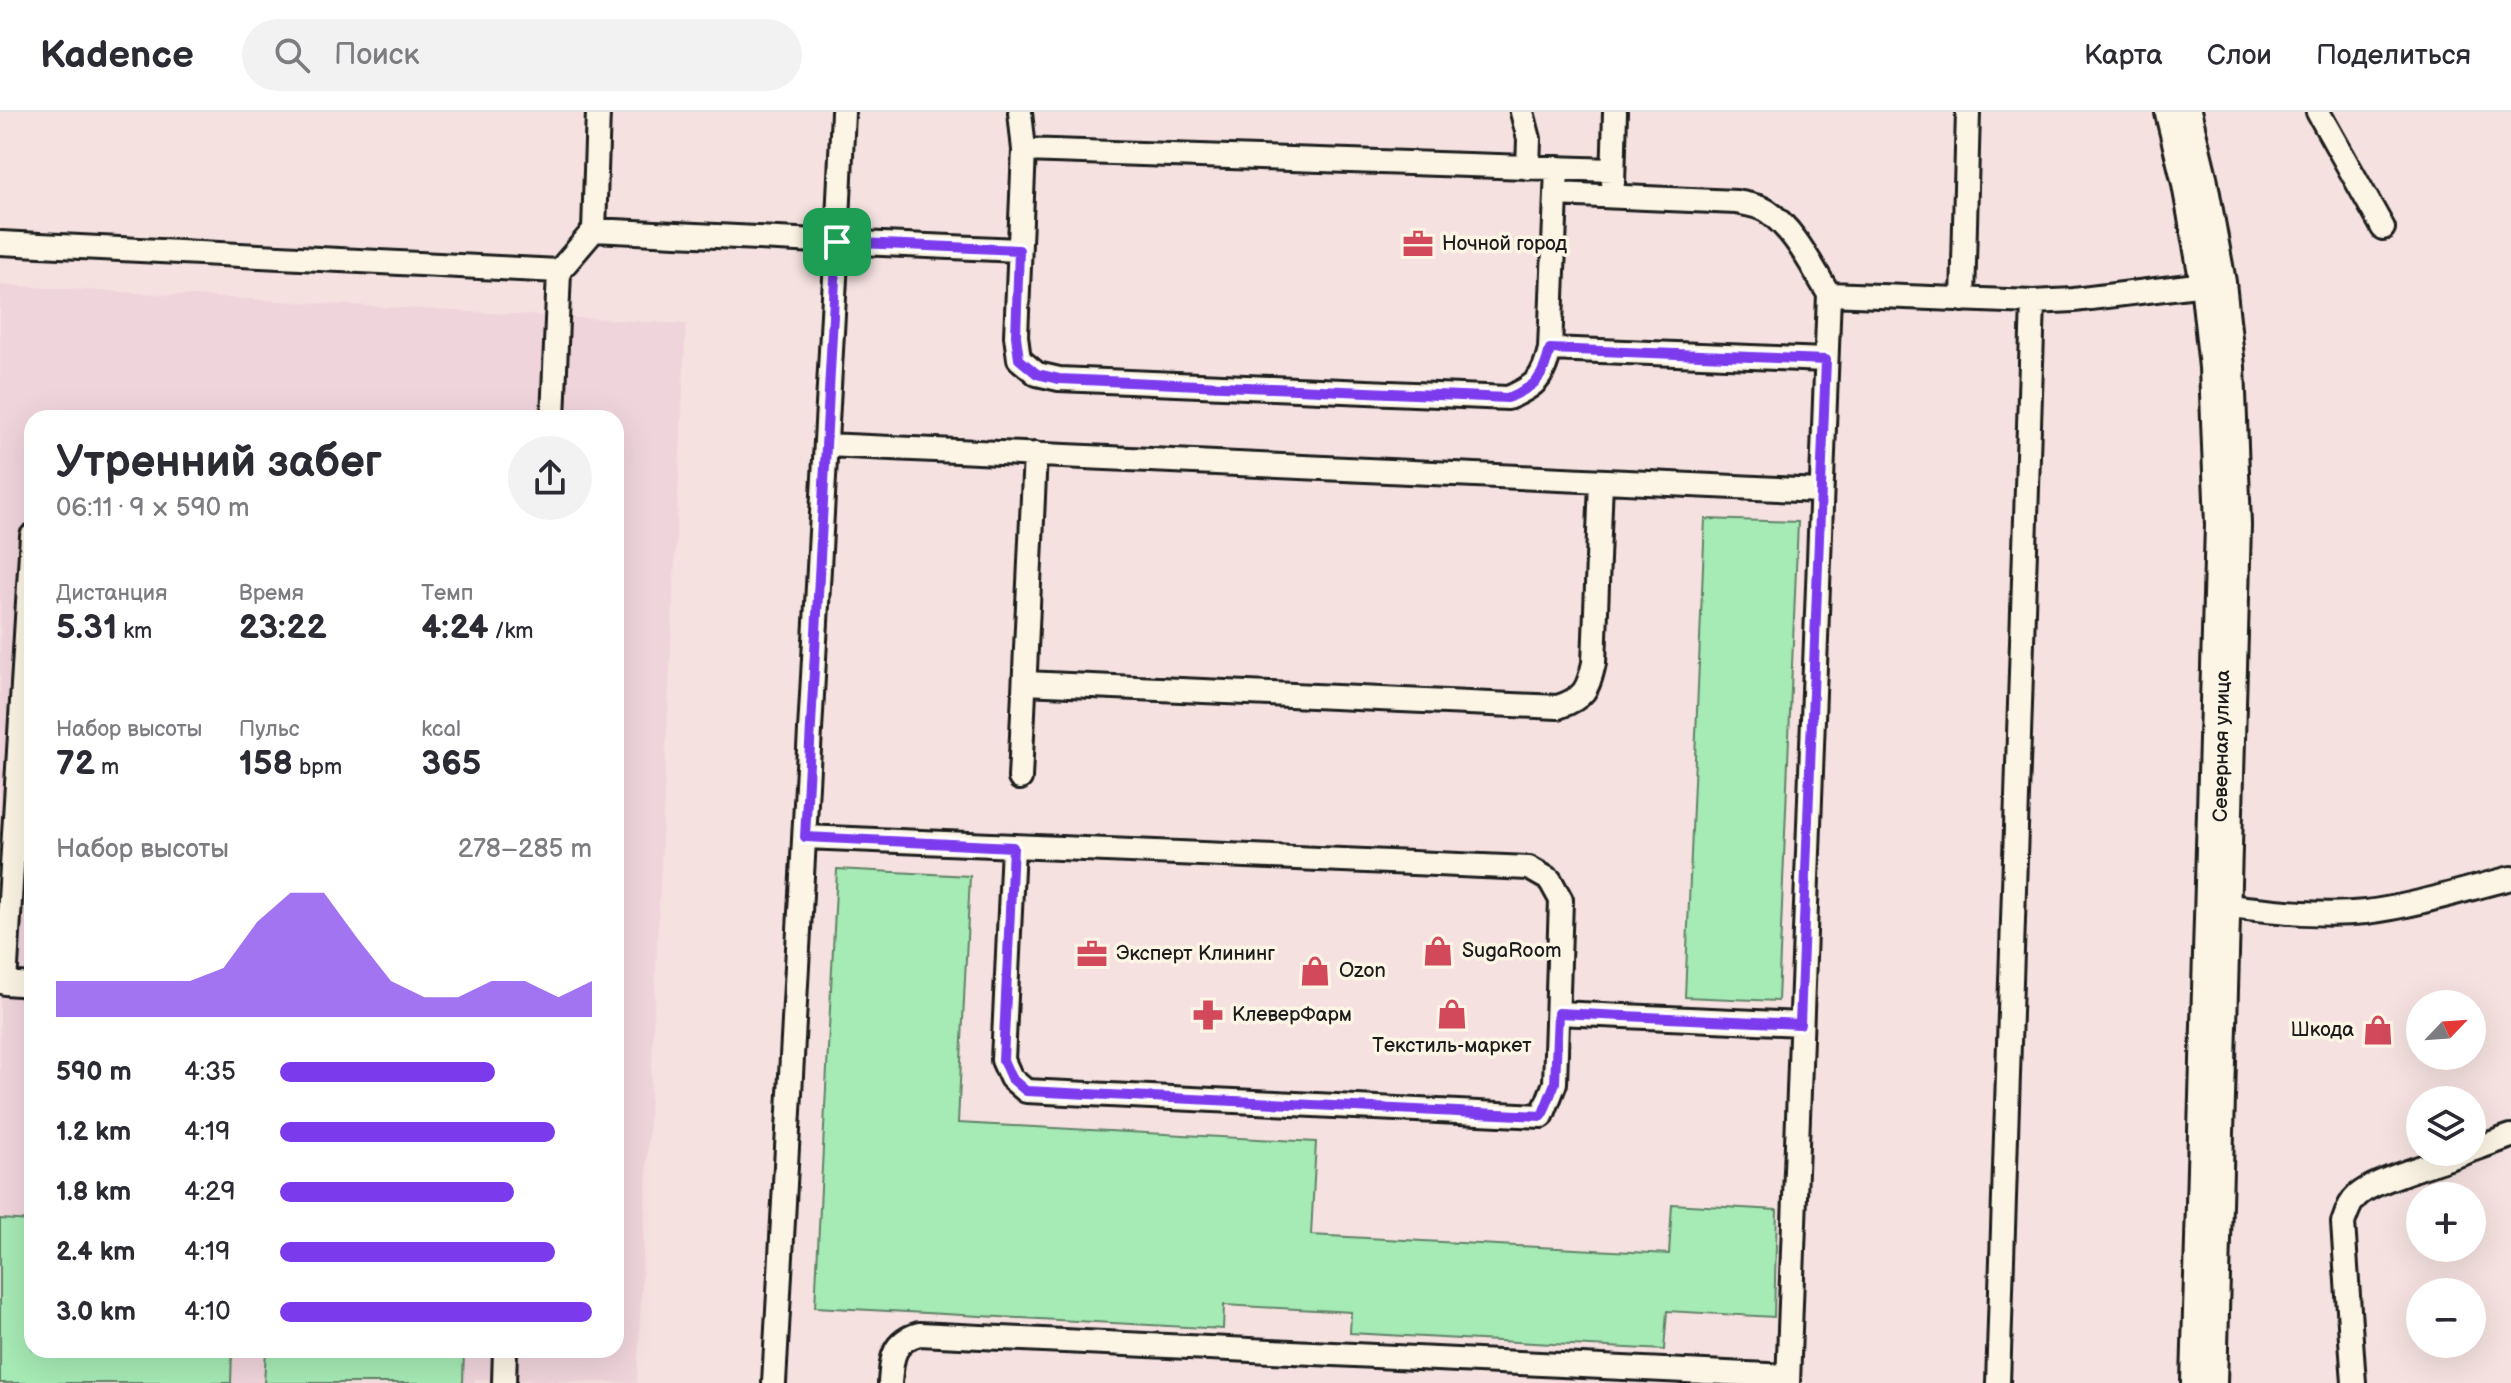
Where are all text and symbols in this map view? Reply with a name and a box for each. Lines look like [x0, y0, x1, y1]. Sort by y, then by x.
search box [242, 19, 802, 91]
text: Kadence [40, 33, 194, 78]
icon: search [270, 33, 314, 77]
text: Поиск [334, 37, 420, 73]
text: Карта [2084, 39, 2163, 72]
text: Слои [2207, 39, 2272, 72]
text: Поделиться [2316, 39, 2471, 72]
pin [803, 208, 871, 276]
icon: arrive [815, 220, 859, 264]
office icon: Ночной город [1401, 227, 1435, 261]
place label: Ночной город [1442, 232, 1567, 256]
text: Утренний забег [56, 436, 382, 489]
button: share [508, 436, 592, 520]
text: 06:11 · 9 × 590 m [56, 493, 250, 524]
text: Дистанция [56, 580, 167, 607]
text: Время [239, 580, 304, 607]
text: Темп [421, 580, 474, 607]
text: 5.31 [56, 607, 117, 648]
text: 23:22 [239, 607, 327, 648]
text: 4:24 [421, 607, 489, 648]
text: km [117, 618, 152, 645]
text: /km [489, 618, 533, 645]
street label: Северная улица [2209, 669, 2235, 822]
text: Набор высоты [56, 716, 202, 743]
text: Пульс [239, 716, 299, 743]
text: kcal [421, 716, 461, 743]
text: 72 [56, 743, 95, 784]
text: 158 [239, 743, 293, 784]
text: 365 [421, 743, 481, 784]
text: m [95, 754, 119, 781]
text: bpm [293, 754, 342, 781]
text: Набор высоты [56, 834, 229, 865]
text: 278–285 m [458, 834, 592, 865]
shop icon: SugaRoom [1421, 934, 1455, 968]
office icon: Эксперт Клининг [1075, 937, 1109, 971]
place label: SugaRoom [1462, 939, 1562, 963]
place label: Эксперт Клининг [1116, 942, 1275, 966]
shop icon: Ozon [1298, 954, 1332, 988]
place label: Ozon [1339, 959, 1386, 983]
north arrow [2406, 990, 2486, 1070]
map controls [2406, 990, 2486, 1358]
shop icon: Текстиль-маркет [1435, 997, 1469, 1031]
pharmacy icon: КлеверФарм [1191, 998, 1225, 1032]
place label: КлеверФарм [1232, 1003, 1352, 1027]
shop icon: Шкода [2361, 1013, 2395, 1047]
place label: Шкода [2290, 1018, 2354, 1042]
place label: Текстиль-маркет [1372, 1034, 1532, 1058]
text: 590 m [56, 1057, 132, 1088]
text: 4:35 [184, 1057, 236, 1088]
button: layers [2406, 1086, 2486, 1166]
text: 1.2 km [56, 1117, 131, 1148]
text: 4:19 [184, 1117, 230, 1148]
text: 1.8 km [56, 1177, 131, 1208]
text: 4:29 [184, 1177, 235, 1208]
button: + [2406, 1182, 2486, 1262]
text: 2.4 km [56, 1237, 135, 1268]
text: 4:19 [184, 1237, 230, 1268]
button: − [2406, 1278, 2486, 1358]
text: 3.0 km [56, 1297, 136, 1328]
text: 4:10 [184, 1297, 230, 1328]

